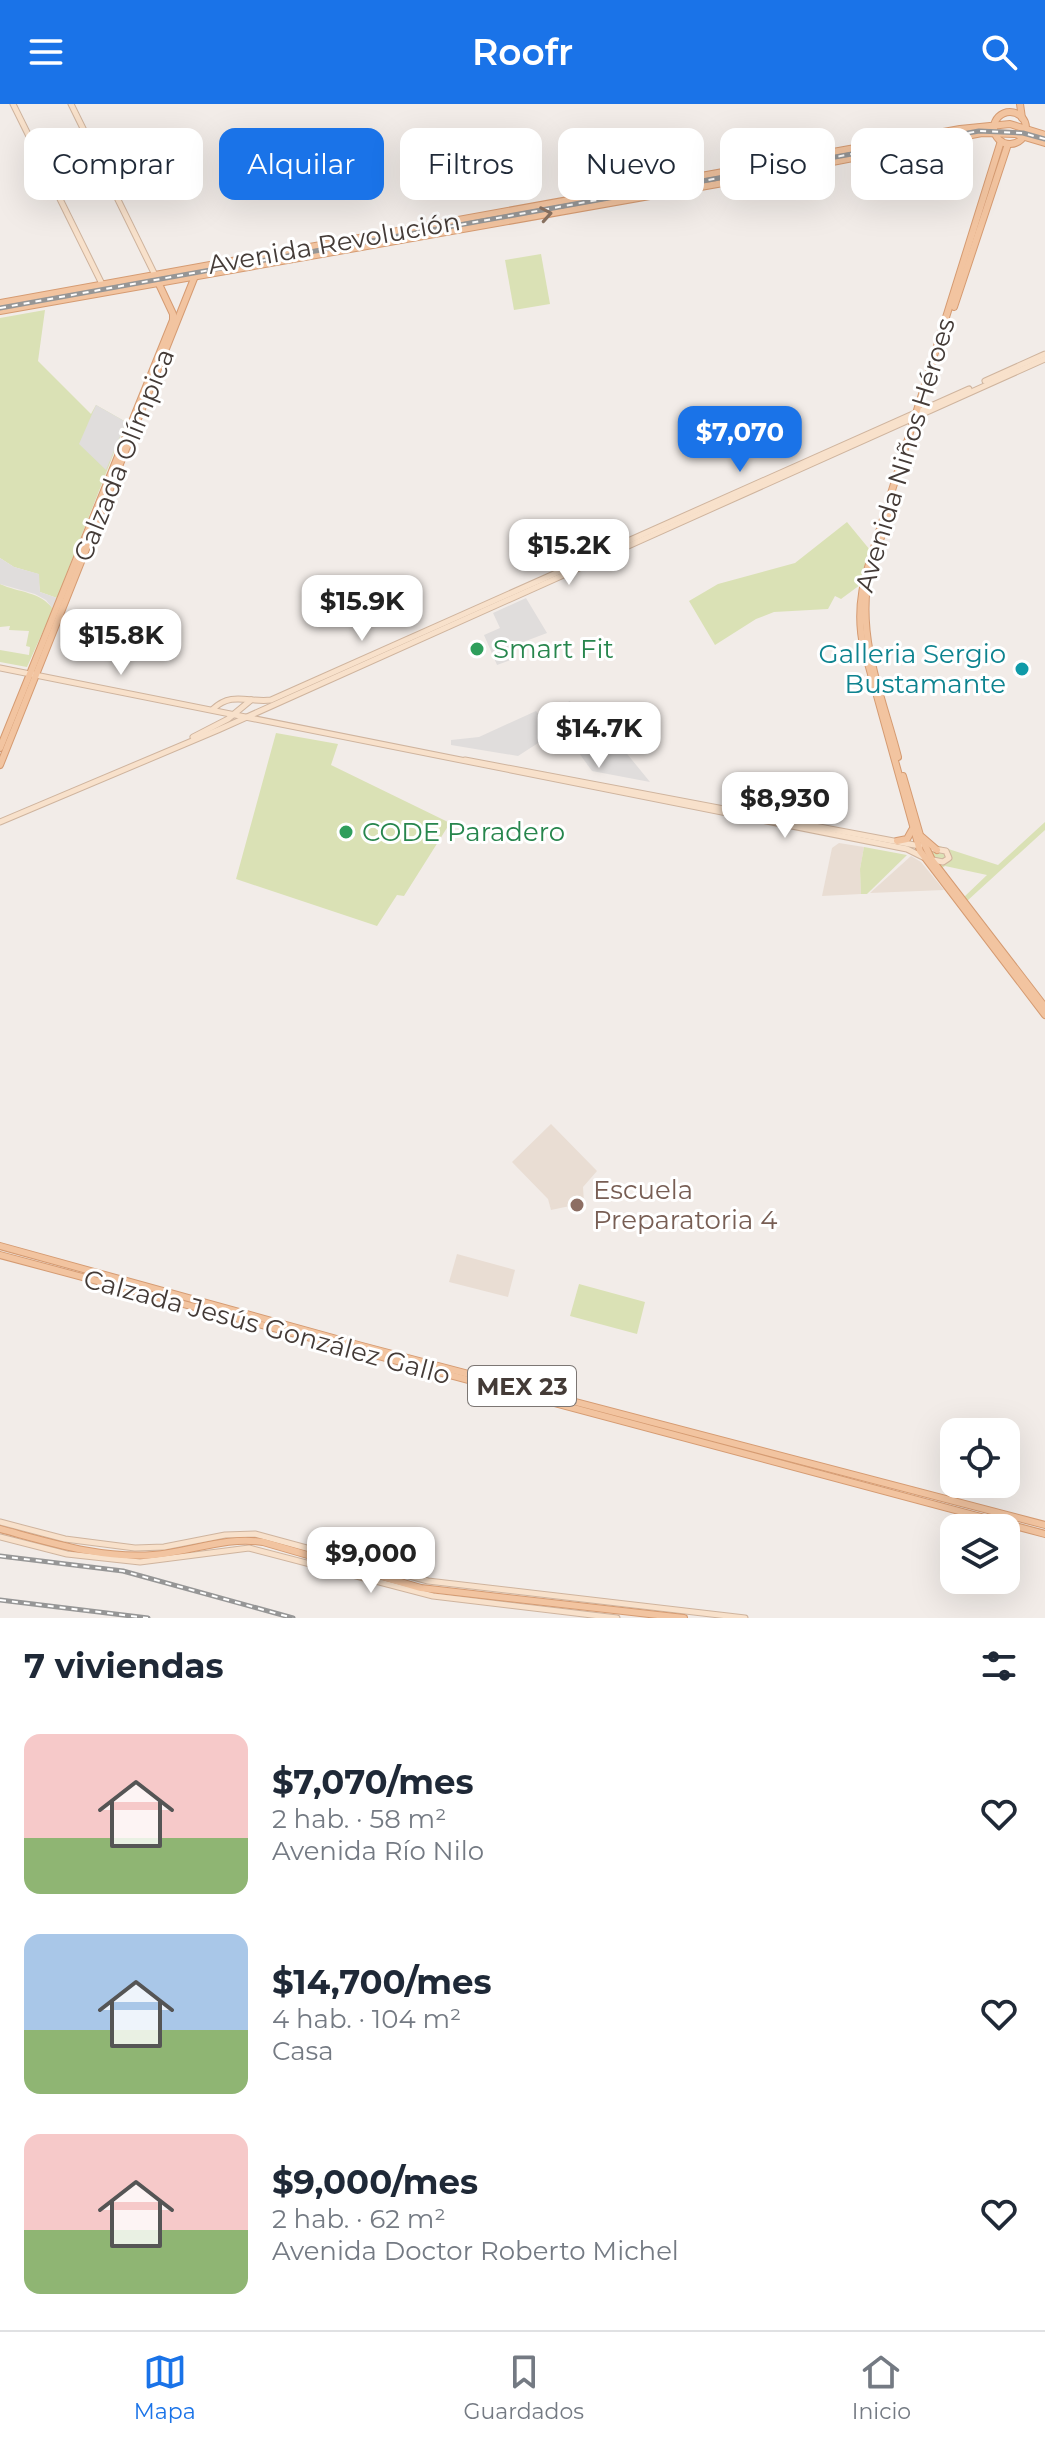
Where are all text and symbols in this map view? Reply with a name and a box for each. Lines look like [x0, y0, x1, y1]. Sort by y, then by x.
icon: menu [24, 30, 68, 74]
text: Roofr [472, 30, 573, 74]
icon: search [977, 30, 1021, 74]
chip: Comprar [24, 128, 203, 200]
chip: Alquilar [219, 128, 384, 200]
chip: Filtros [400, 128, 542, 200]
chip: Nuevo [558, 128, 704, 200]
chip: Piso [720, 128, 835, 200]
chip: Casa [851, 128, 973, 200]
street label: Avenida Revolución [205, 205, 463, 281]
one-way arrow [539, 206, 552, 223]
street label: Avenida Niños Héroes [848, 314, 962, 596]
street label: Calzada Olímpica [67, 344, 181, 566]
pin: $7,070 [675, 406, 805, 474]
text: $7,070 [696, 416, 784, 448]
pin: $15.2K [504, 519, 634, 587]
text: $15.2K [527, 529, 611, 561]
pin: $15.9K [297, 575, 427, 643]
text: $15.9K [320, 585, 404, 617]
pin: $15.8K [56, 609, 186, 677]
text: $15.8K [78, 619, 164, 651]
place label: Smart Fit [493, 633, 614, 665]
place label: Galleria Sergio Bustamante [819, 638, 1006, 700]
marker: Smart Fit [468, 640, 486, 658]
marker: Galleria Sergio Bustamante [1013, 660, 1031, 678]
pin: $14.7K [534, 702, 664, 770]
text: $14.7K [556, 712, 642, 744]
pin: $8,930 [720, 772, 850, 840]
text: $8,930 [740, 782, 830, 814]
place label: CODE Paradero [362, 816, 565, 848]
marker: CODE Paradero [337, 823, 355, 841]
place label: Escuela Preparatoria 4 [593, 1174, 777, 1236]
marker: Escuela Preparatoria 4 [568, 1196, 586, 1214]
street label: Calzada Jesús González Gallo [80, 1263, 454, 1391]
road number: MEX 23 [468, 1366, 576, 1406]
map controls [940, 1418, 1020, 1594]
button: locate [940, 1418, 1020, 1498]
button: layers [940, 1514, 1020, 1594]
pin: $9,000 [306, 1527, 436, 1595]
text: $9,000 [325, 1537, 417, 1569]
icon: filters [977, 1644, 1021, 1688]
text: 7 viviendas [24, 1645, 223, 1687]
text: $7,070/mes [272, 1761, 473, 1803]
icon: home [88, 1766, 184, 1862]
icon: heart [977, 1792, 1021, 1836]
text: 2 hab. · 58 m² [272, 1803, 446, 1835]
text: Avenida Río Nilo [272, 1835, 484, 1867]
text: $14,700/mes [272, 1961, 492, 2003]
icon: home [88, 1966, 184, 2062]
icon: heart [977, 1992, 1021, 2036]
text: 4 hab. · 104 m² [272, 2003, 461, 2035]
text: Casa [272, 2035, 334, 2067]
text: $9,000/mes [272, 2161, 478, 2203]
icon: home [88, 2166, 184, 2262]
icon: heart [977, 2192, 1021, 2236]
text: 2 hab. · 62 m² [272, 2203, 446, 2235]
text: Avenida Doctor Roberto Michel [272, 2235, 679, 2267]
tab: Mapa [134, 2350, 196, 2425]
tab: Guardados [463, 2350, 584, 2425]
tab: Inicio [852, 2350, 911, 2425]

